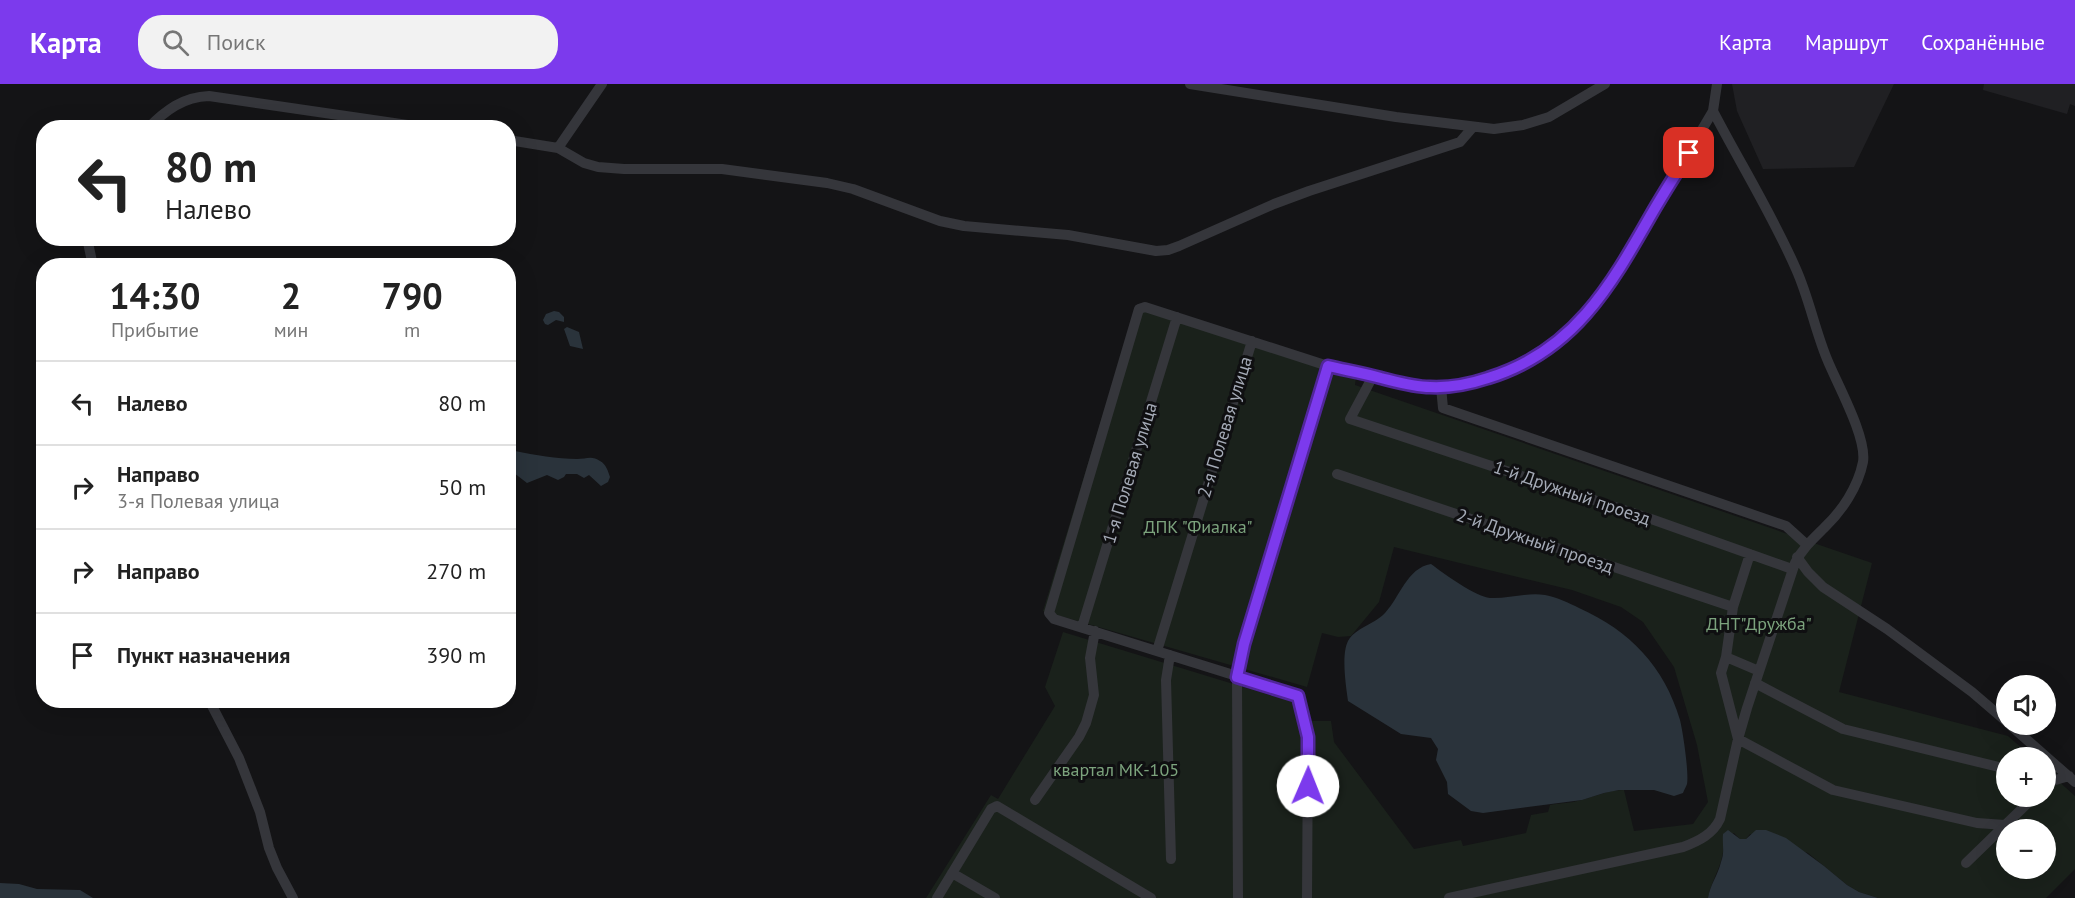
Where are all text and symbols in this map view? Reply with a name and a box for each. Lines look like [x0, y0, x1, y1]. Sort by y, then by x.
search box [138, 15, 558, 69]
text: Карта [30, 24, 102, 61]
icon: search [159, 26, 192, 59]
text: Поиск [207, 28, 266, 56]
text: Карта [1719, 29, 1772, 56]
text: Маршрут [1805, 29, 1888, 56]
text: Сохранённые [1921, 29, 2045, 56]
pin [1663, 127, 1714, 178]
icon: arrive [1672, 136, 1705, 169]
text: 80 m [165, 139, 257, 194]
icon: left [66, 144, 144, 222]
text: Налево [165, 192, 252, 226]
text: 14:30 [109, 272, 201, 319]
text: 2 [281, 272, 301, 319]
text: 790 [382, 272, 443, 319]
text: Прибытие [111, 317, 199, 343]
text: мин [274, 317, 308, 343]
text: m [404, 317, 420, 343]
street label: 2-я Полевая улица [1192, 354, 1257, 500]
icon: left [66, 387, 99, 420]
text: Налево [117, 389, 188, 417]
text: 80 m [438, 389, 486, 417]
street label: 1-я Полевая улица [1097, 400, 1162, 546]
street label: 1-й Дружный проезд [1491, 455, 1654, 530]
text: Направо [117, 460, 200, 488]
icon: right [66, 471, 99, 504]
text: 50 m [438, 473, 486, 501]
text: 3-я Полевая улица [117, 488, 280, 514]
street label: 2-й Дружный проезд [1454, 503, 1617, 578]
park label: ДПК "Фиалка" [1143, 515, 1253, 538]
icon: right [66, 555, 99, 588]
text: Направо [117, 557, 200, 585]
text: 270 m [426, 557, 486, 585]
park label: ДНТ"Дружба" [1706, 612, 1812, 635]
icon: arrive [66, 639, 99, 672]
text: Пункт назначения [117, 641, 290, 669]
text: 390 m [426, 641, 486, 669]
map controls [1996, 675, 2056, 879]
button: sound [1996, 675, 2056, 735]
button: + [1996, 747, 2056, 807]
position arrow [1276, 754, 1340, 818]
park label: квартал МК-105 [1053, 758, 1179, 781]
button: − [1996, 819, 2056, 879]

